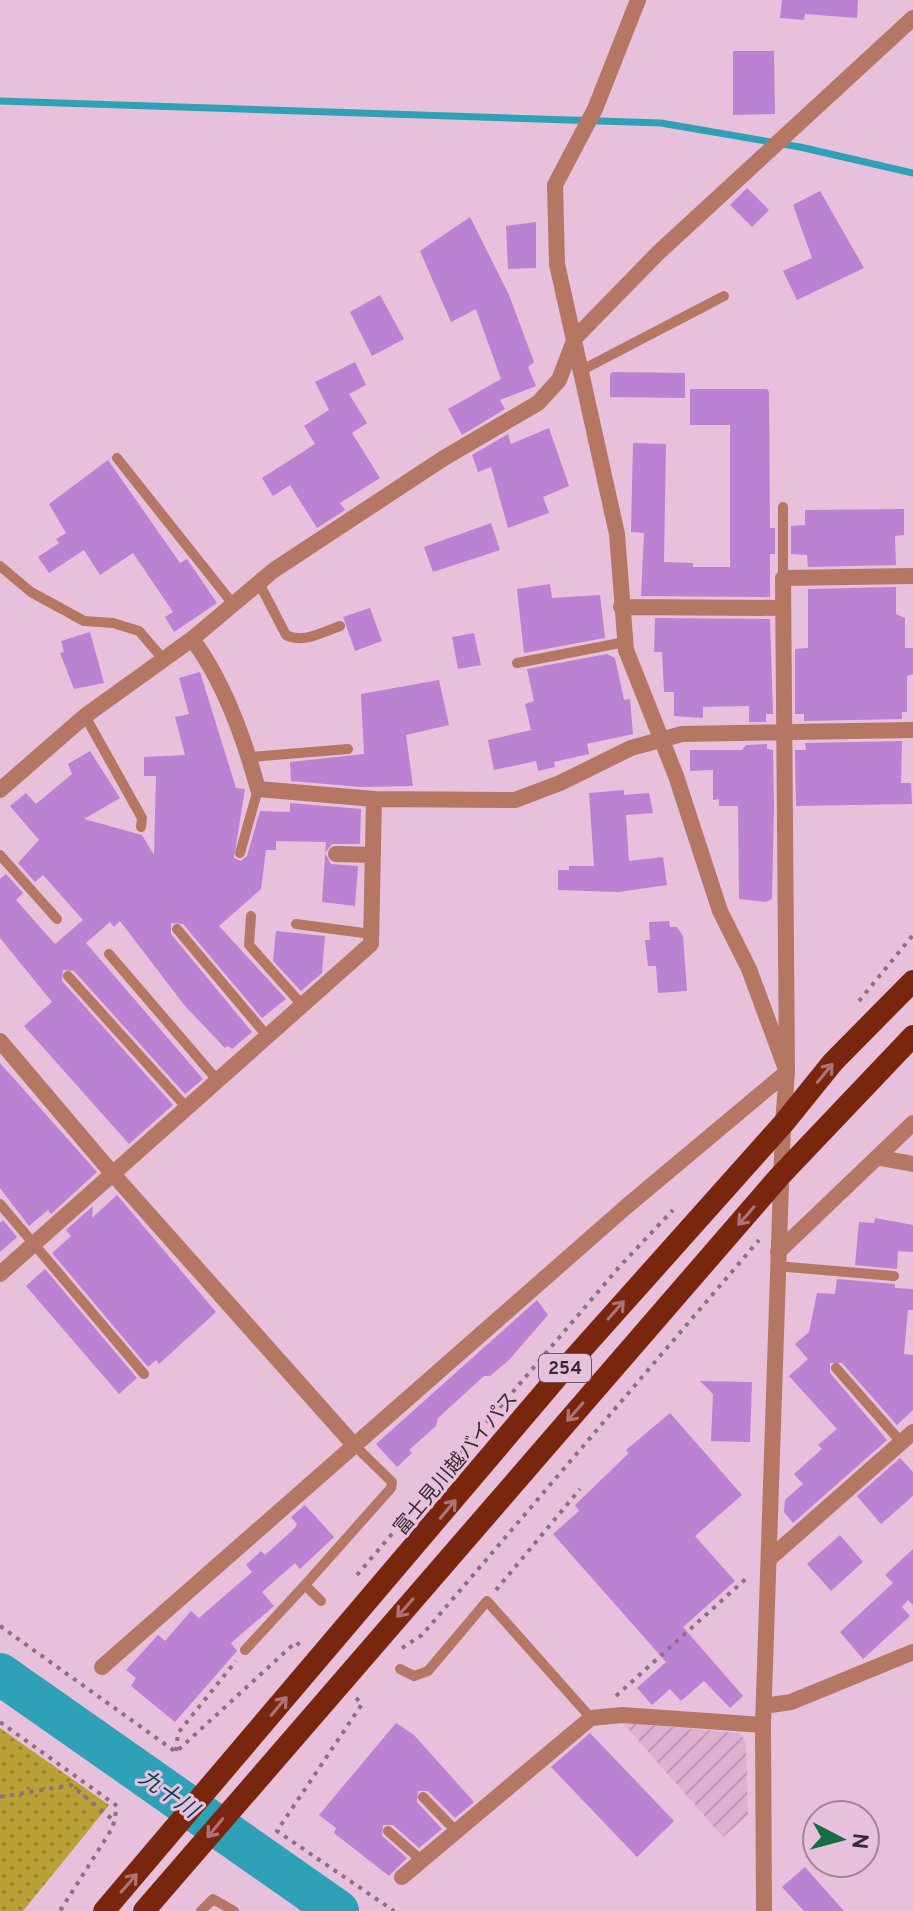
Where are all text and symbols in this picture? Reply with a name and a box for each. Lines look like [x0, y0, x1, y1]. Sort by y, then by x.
one-way arrow [816, 1063, 833, 1084]
one-way arrow [737, 1205, 755, 1225]
one-way arrow [607, 1300, 625, 1321]
road number: 254 [539, 1354, 591, 1382]
street label: 富士見川越バイパス [389, 1387, 524, 1541]
one-way arrow [566, 1401, 584, 1422]
one-way arrow [439, 1499, 457, 1520]
one-way arrow [396, 1598, 414, 1618]
one-way arrow [270, 1697, 288, 1717]
water label: 九十川 [133, 1765, 204, 1826]
north arrow [801, 1799, 881, 1879]
one-way arrow [206, 1817, 224, 1838]
text: N [844, 1832, 873, 1850]
one-way arrow [119, 1873, 137, 1893]

